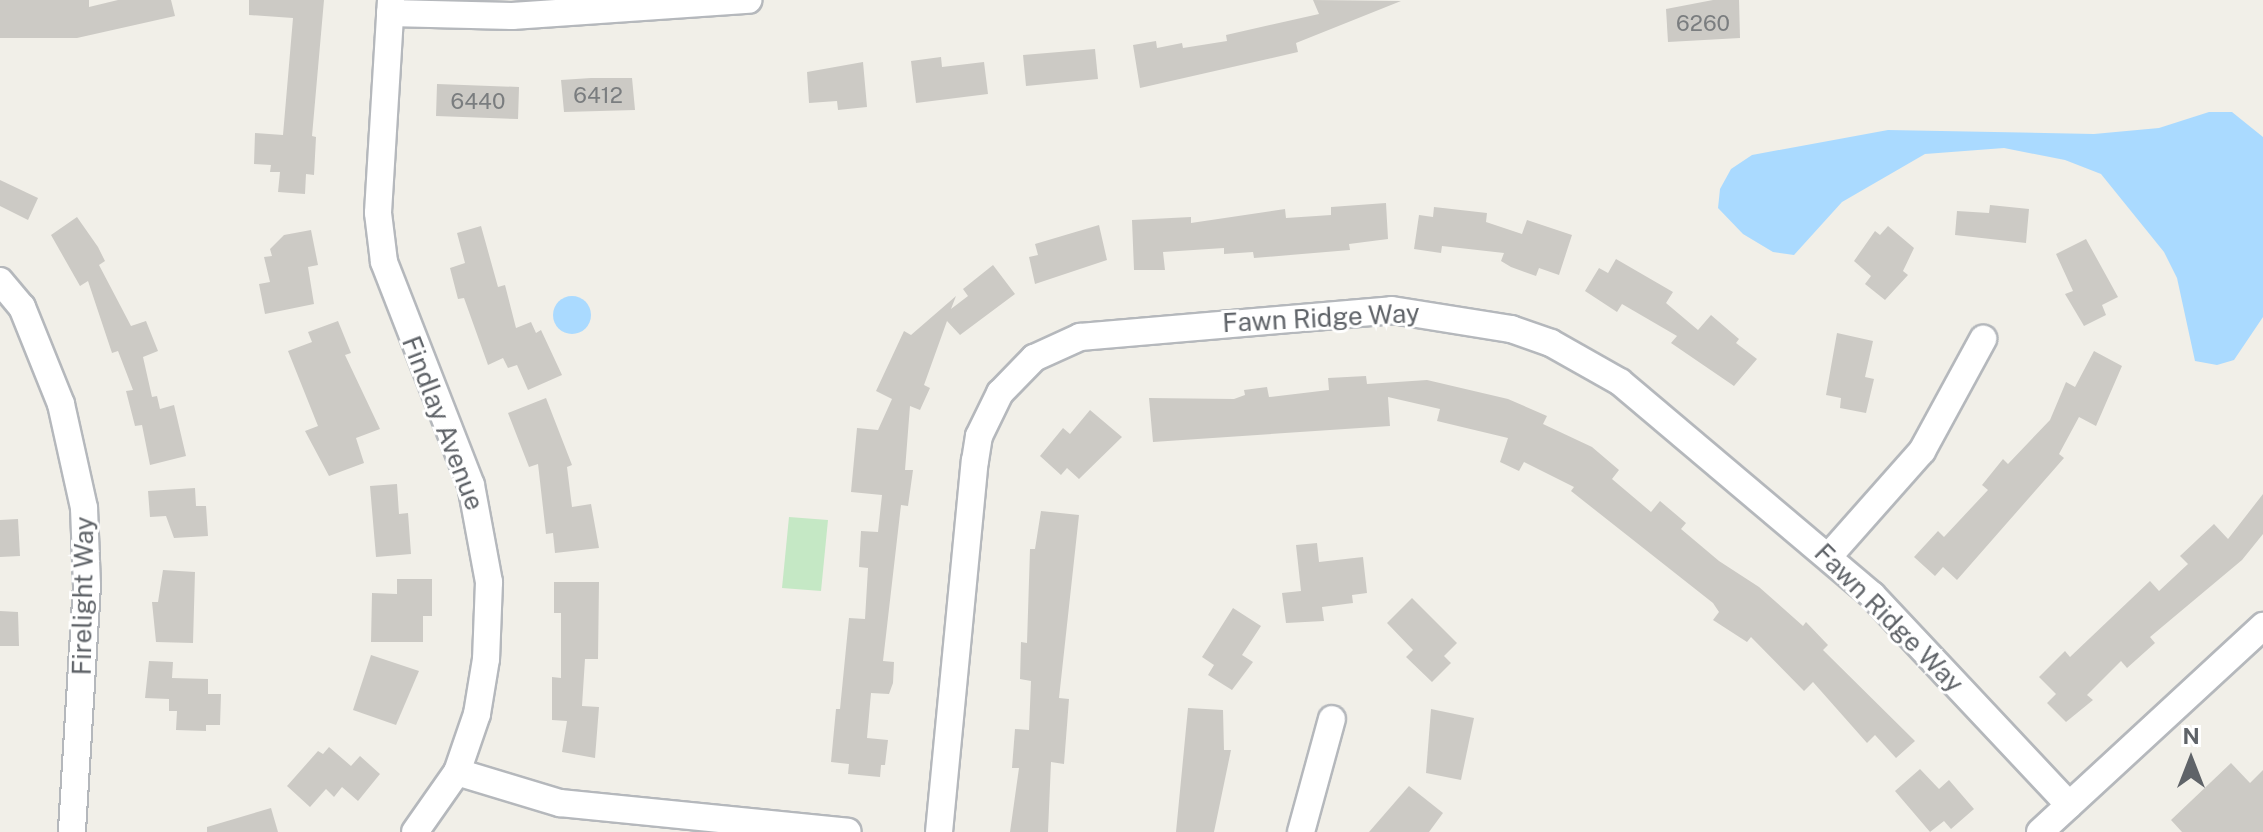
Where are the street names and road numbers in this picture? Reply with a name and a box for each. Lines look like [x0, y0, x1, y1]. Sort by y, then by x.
street label: Fawn Ridge Way [1221, 297, 1421, 339]
street label: Findlay Avenue [395, 332, 491, 514]
street label: Firelight Way [66, 516, 100, 676]
street label: Fawn Ridge Way [1808, 537, 1970, 699]

